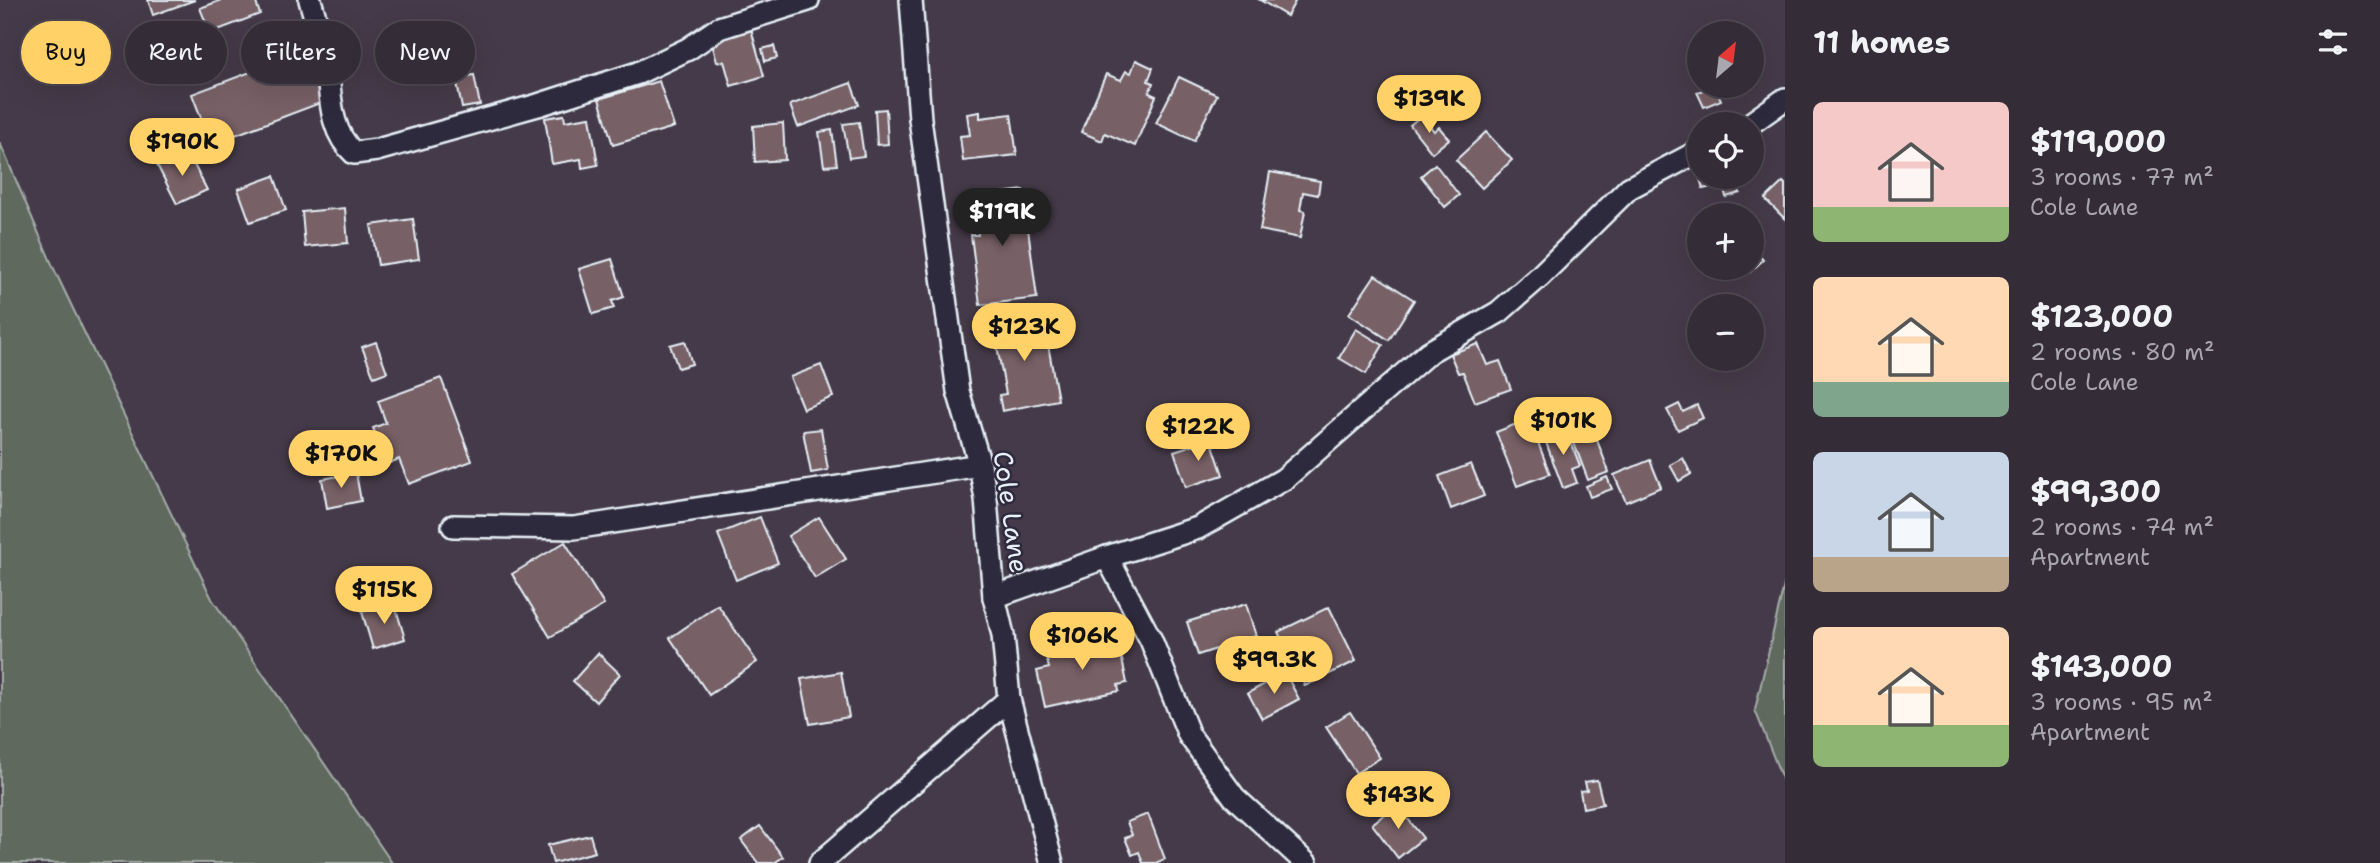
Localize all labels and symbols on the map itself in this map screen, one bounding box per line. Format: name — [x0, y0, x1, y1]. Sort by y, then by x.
north arrow — [1687, 21, 1764, 98]
pin: $139K — [1380, 76, 1478, 135]
pin: $190K — [133, 118, 231, 178]
pin: $119K — [953, 188, 1051, 248]
pin: $123K — [975, 304, 1073, 363]
pin: $101K — [1514, 398, 1612, 457]
pin: $122K — [1149, 404, 1247, 463]
pin: $170K — [292, 430, 390, 490]
street label: Cole Lane — [986, 449, 1037, 575]
pin: $115K — [335, 566, 433, 626]
pin: $106K — [1033, 612, 1131, 672]
pin: $99.3K — [1217, 636, 1331, 696]
pin: $143K — [1349, 772, 1447, 831]

